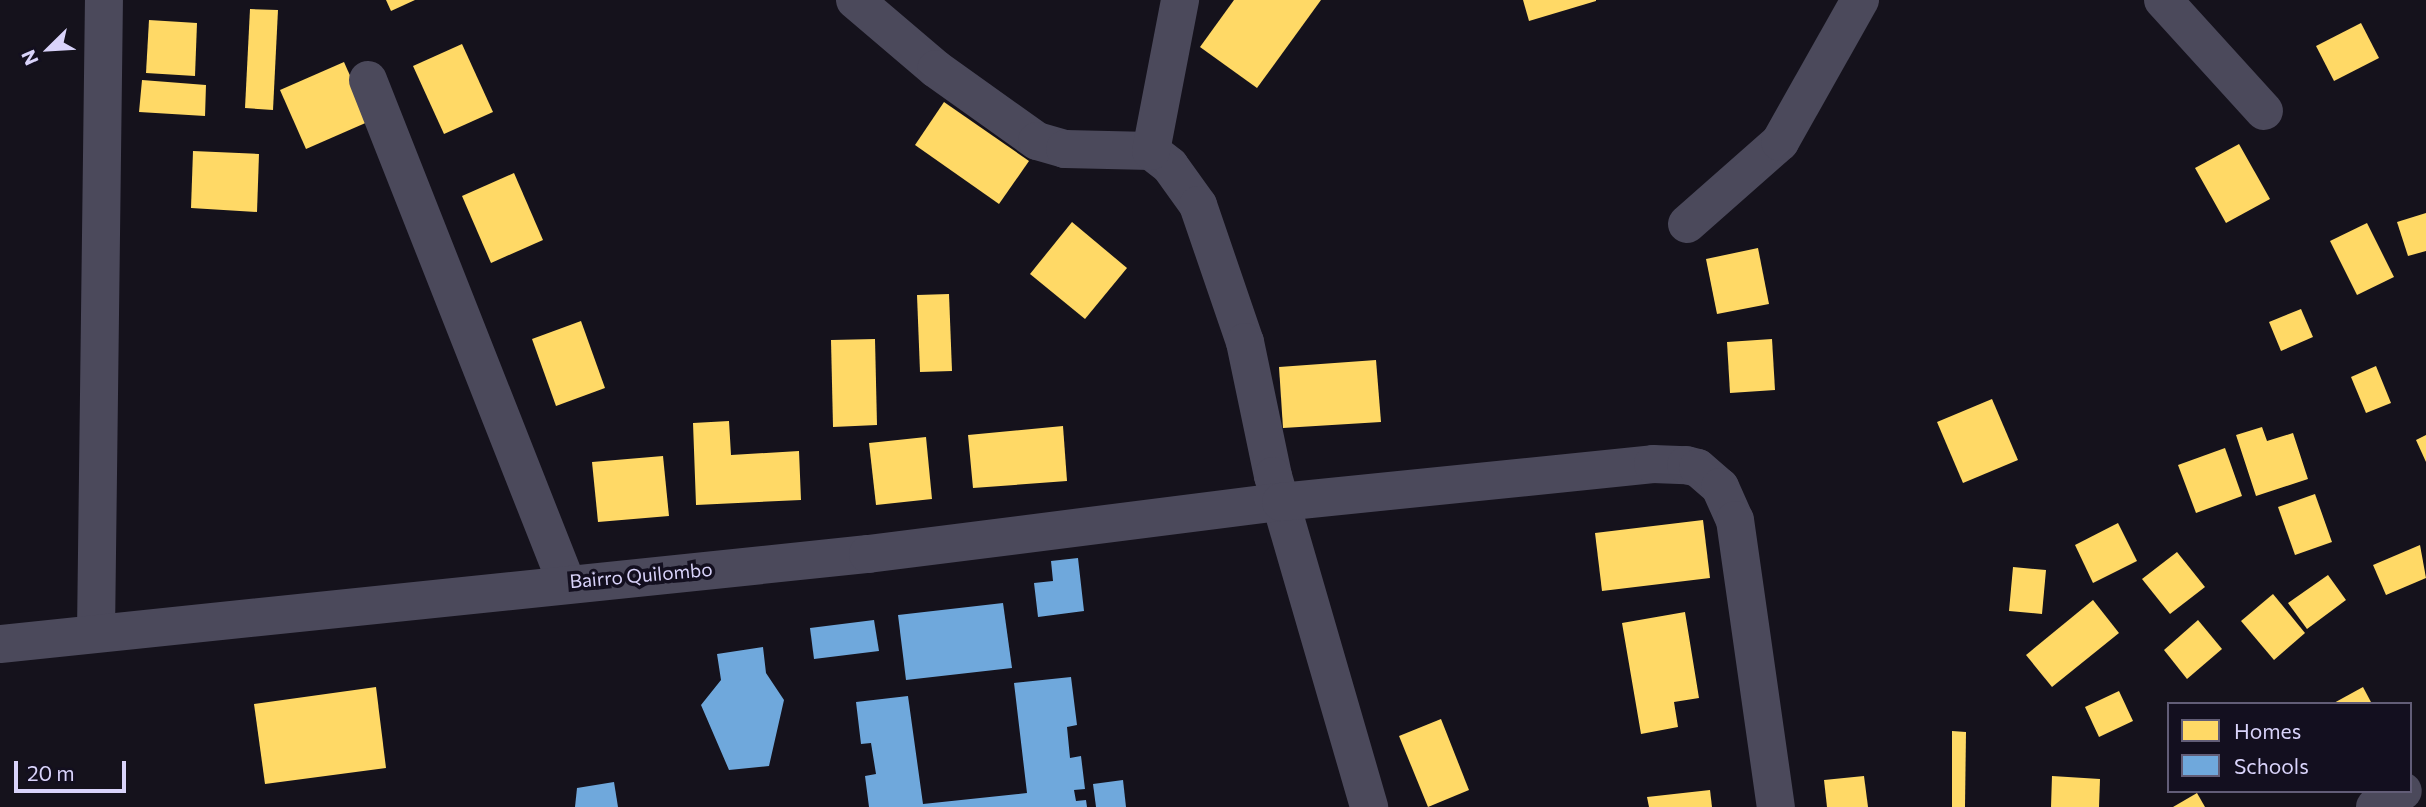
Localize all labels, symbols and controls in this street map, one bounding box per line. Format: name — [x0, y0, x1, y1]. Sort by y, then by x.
north arrow — [14, 14, 84, 84]
text: N — [16, 47, 43, 69]
street label: Bairro Quilombo — [569, 557, 713, 593]
legend — [2167, 702, 2412, 793]
text: Homes — [2234, 718, 2301, 743]
scale bar — [18, 748, 130, 792]
text: Schools — [2234, 753, 2309, 778]
text: 20 m — [27, 760, 75, 785]

